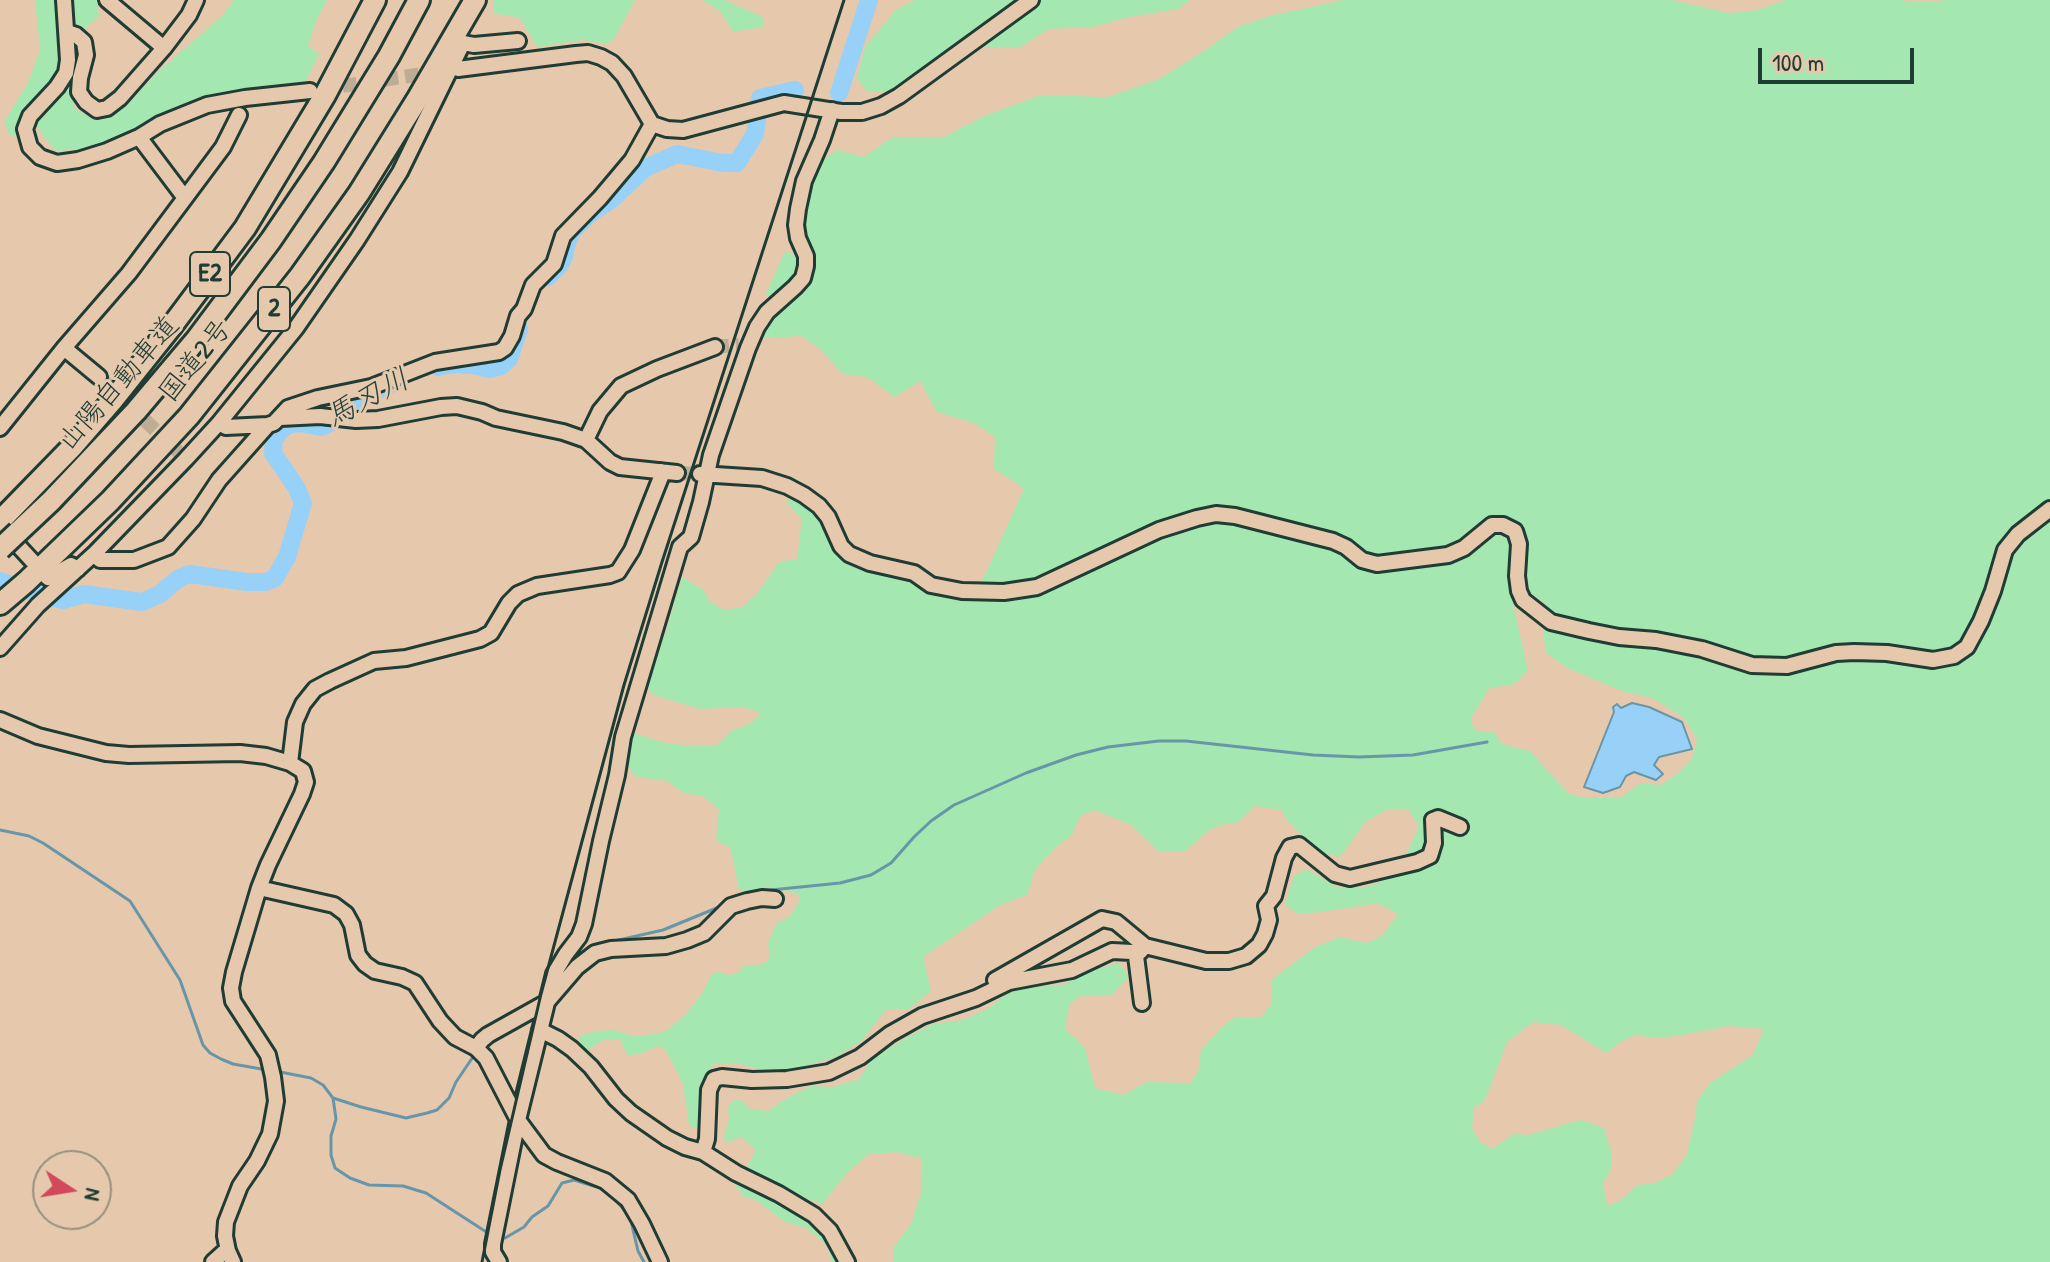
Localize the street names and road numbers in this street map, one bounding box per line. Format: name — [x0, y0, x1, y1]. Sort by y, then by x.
road number: E2 — [190, 252, 230, 296]
road number: 2 — [258, 287, 290, 331]
street label: 山陽自動車道 — [51, 310, 187, 458]
street label: 国道2号 — [152, 313, 240, 409]

